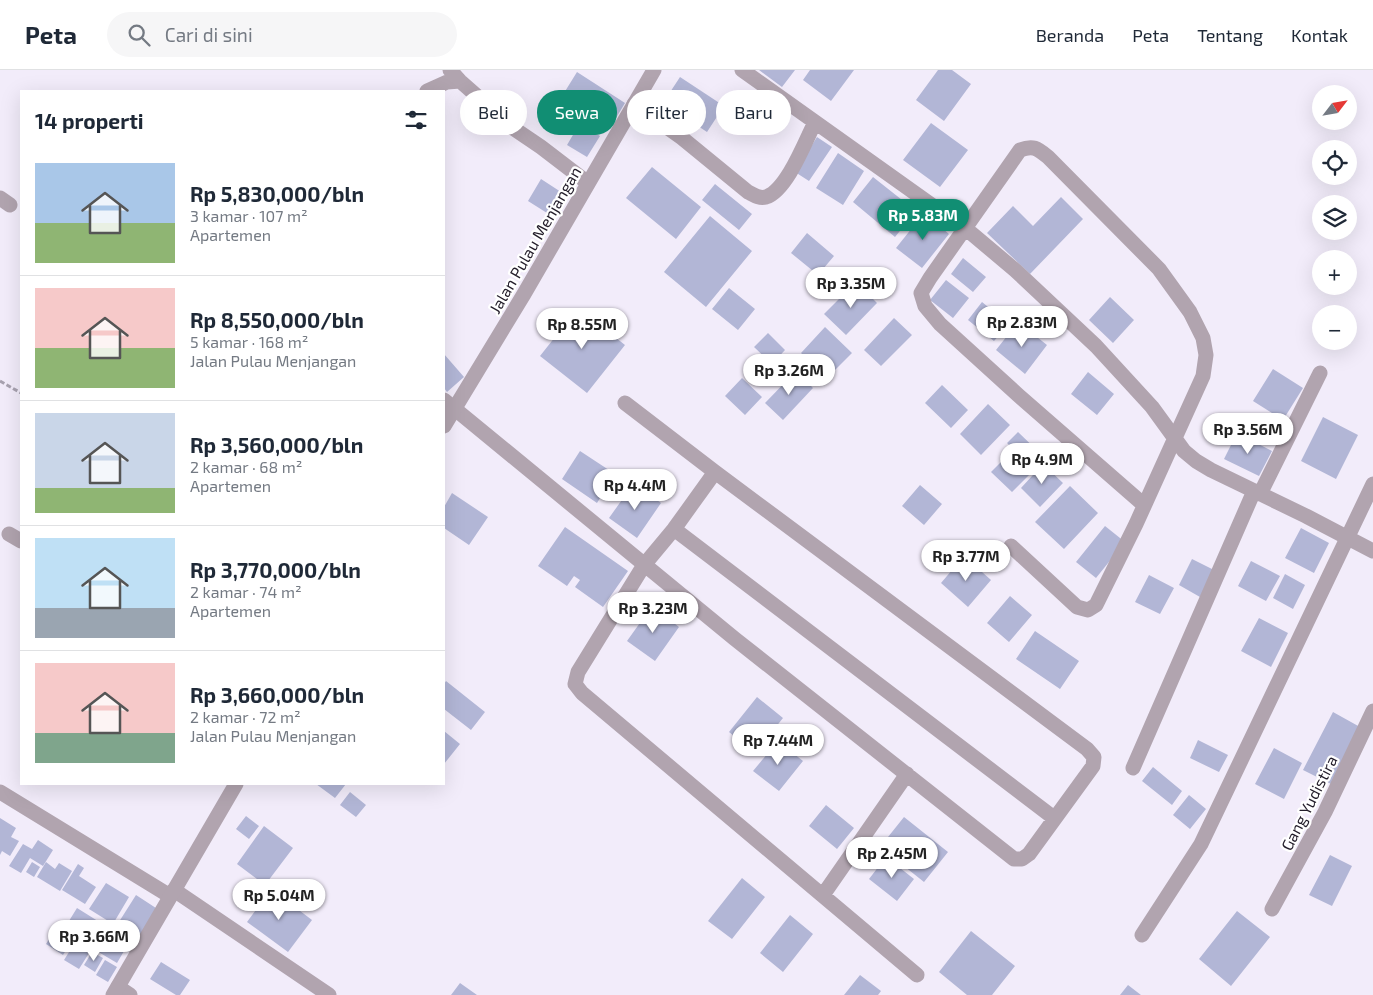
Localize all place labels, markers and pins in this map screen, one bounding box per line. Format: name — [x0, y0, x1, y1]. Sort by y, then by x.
pin: Rp 5.83M — [871, 198, 975, 241]
pin: Rp 3.35M — [799, 266, 903, 309]
pin: Rp 2.83M — [970, 306, 1074, 348]
pin: Rp 8.55M — [530, 308, 634, 350]
pin: Rp 3.26M — [737, 354, 841, 396]
pin: Rp 3.56M — [1196, 412, 1300, 455]
pin: Rp 4.9M — [996, 442, 1088, 485]
pin: Rp 4.4M — [589, 468, 681, 511]
pin: Rp 3.77M — [914, 540, 1018, 582]
pin: Rp 3.23M — [601, 592, 705, 634]
pin: Rp 7.44M — [726, 724, 830, 766]
pin: Rp 2.45M — [840, 836, 944, 879]
pin: Rp 5.04M — [227, 878, 331, 921]
pin: Rp 3.66M — [42, 920, 146, 962]

